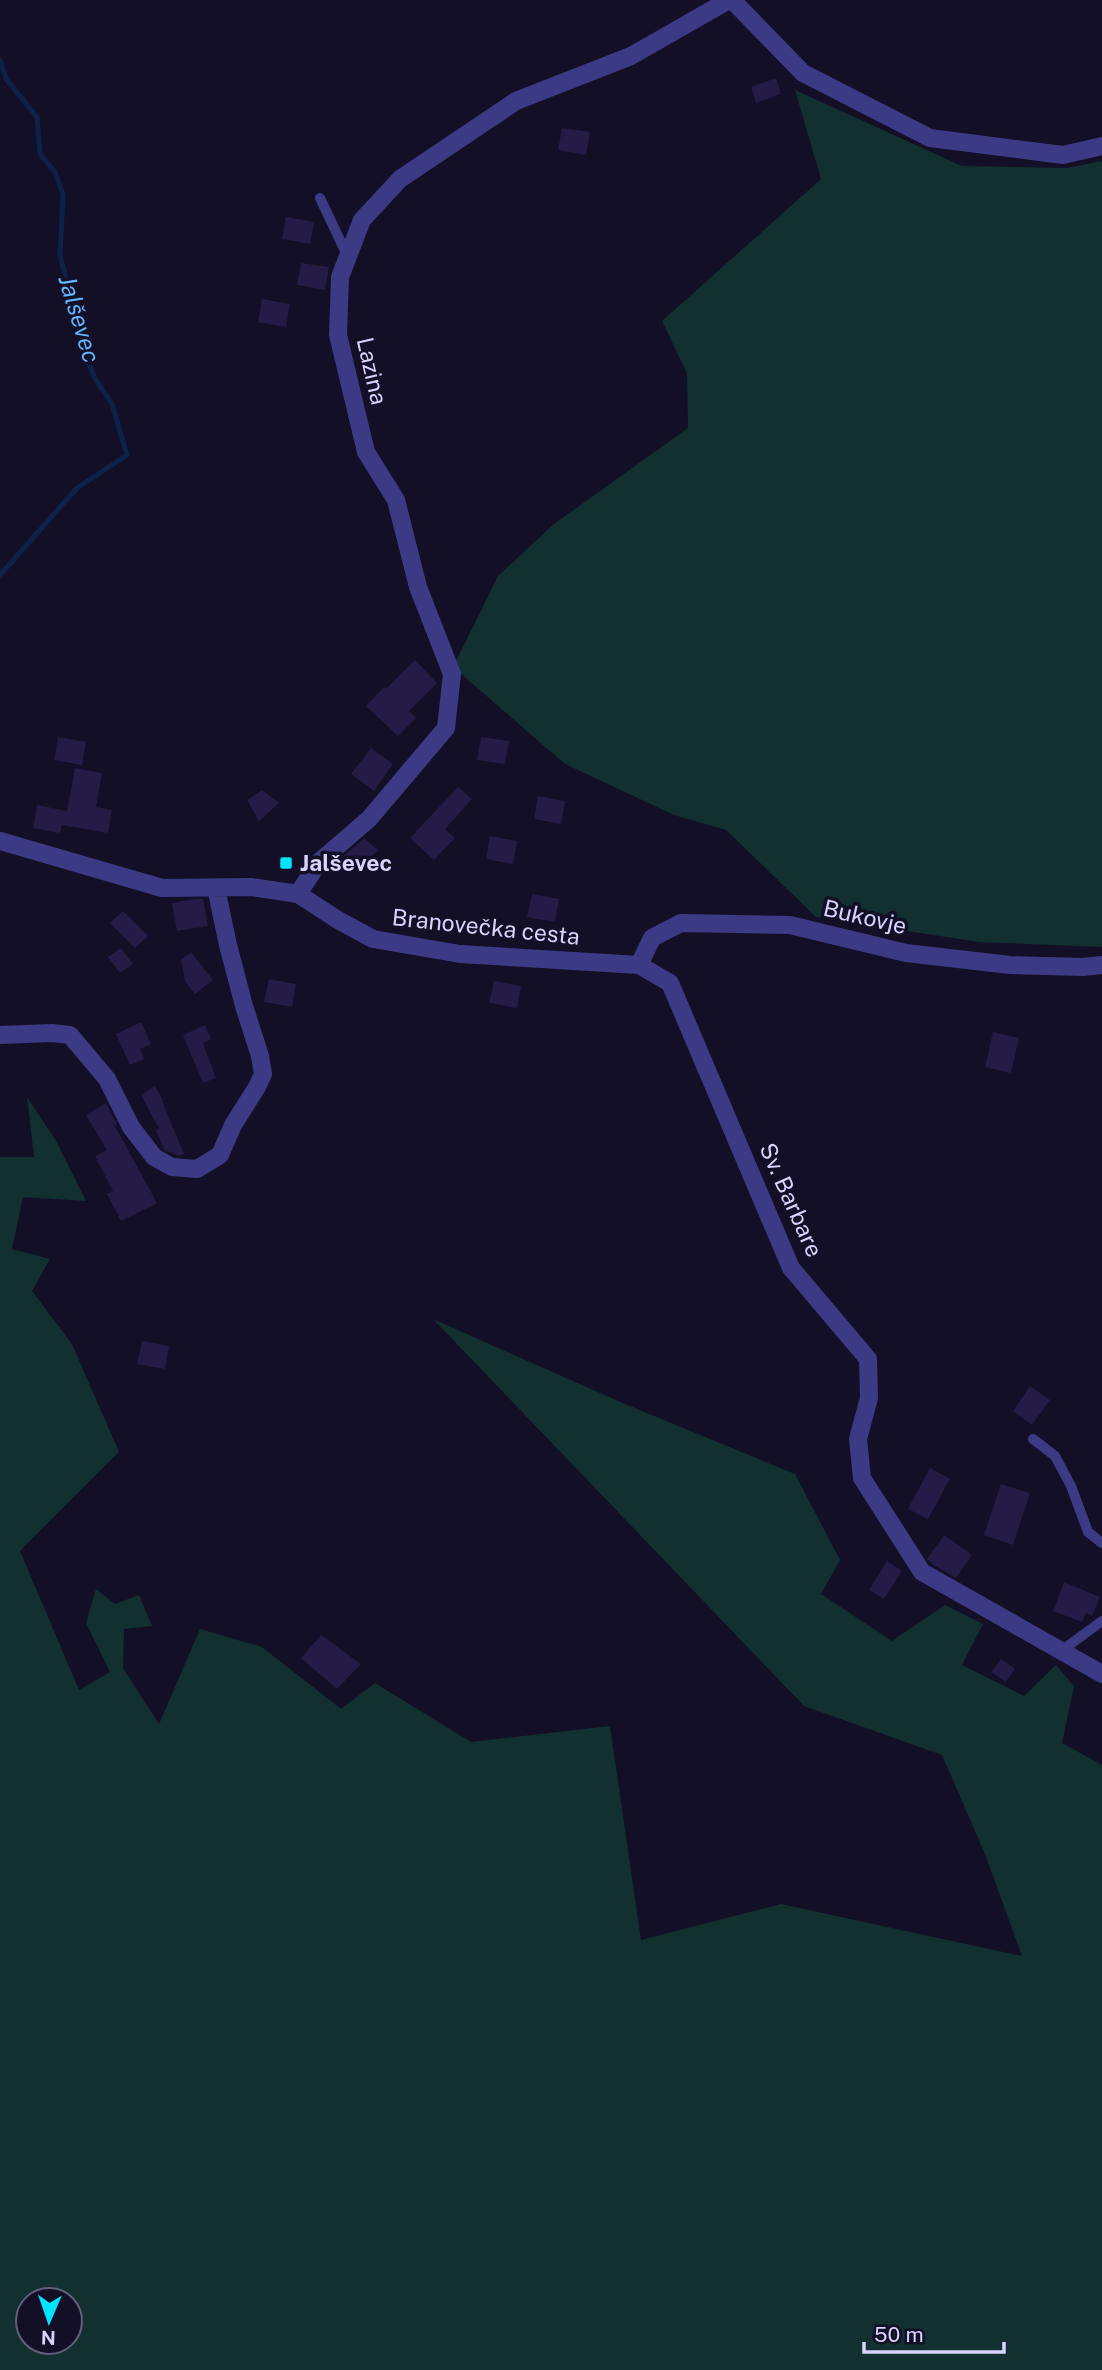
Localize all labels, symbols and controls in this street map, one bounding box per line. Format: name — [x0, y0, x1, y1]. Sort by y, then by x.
water label: Jalševec — [53, 272, 107, 366]
street label: Lazina — [352, 335, 393, 407]
place label: Jalševec — [300, 849, 392, 876]
marker: Jalševec — [278, 855, 294, 871]
street label: Bukovje — [821, 894, 909, 939]
street label: Branovečka cesta — [391, 903, 581, 950]
street label: Sv. Barbare — [754, 1139, 829, 1261]
north arrow — [14, 2286, 84, 2356]
scale bar — [864, 2310, 1004, 2354]
text: 50 m — [874, 2322, 924, 2347]
text: N — [41, 2327, 56, 2349]

